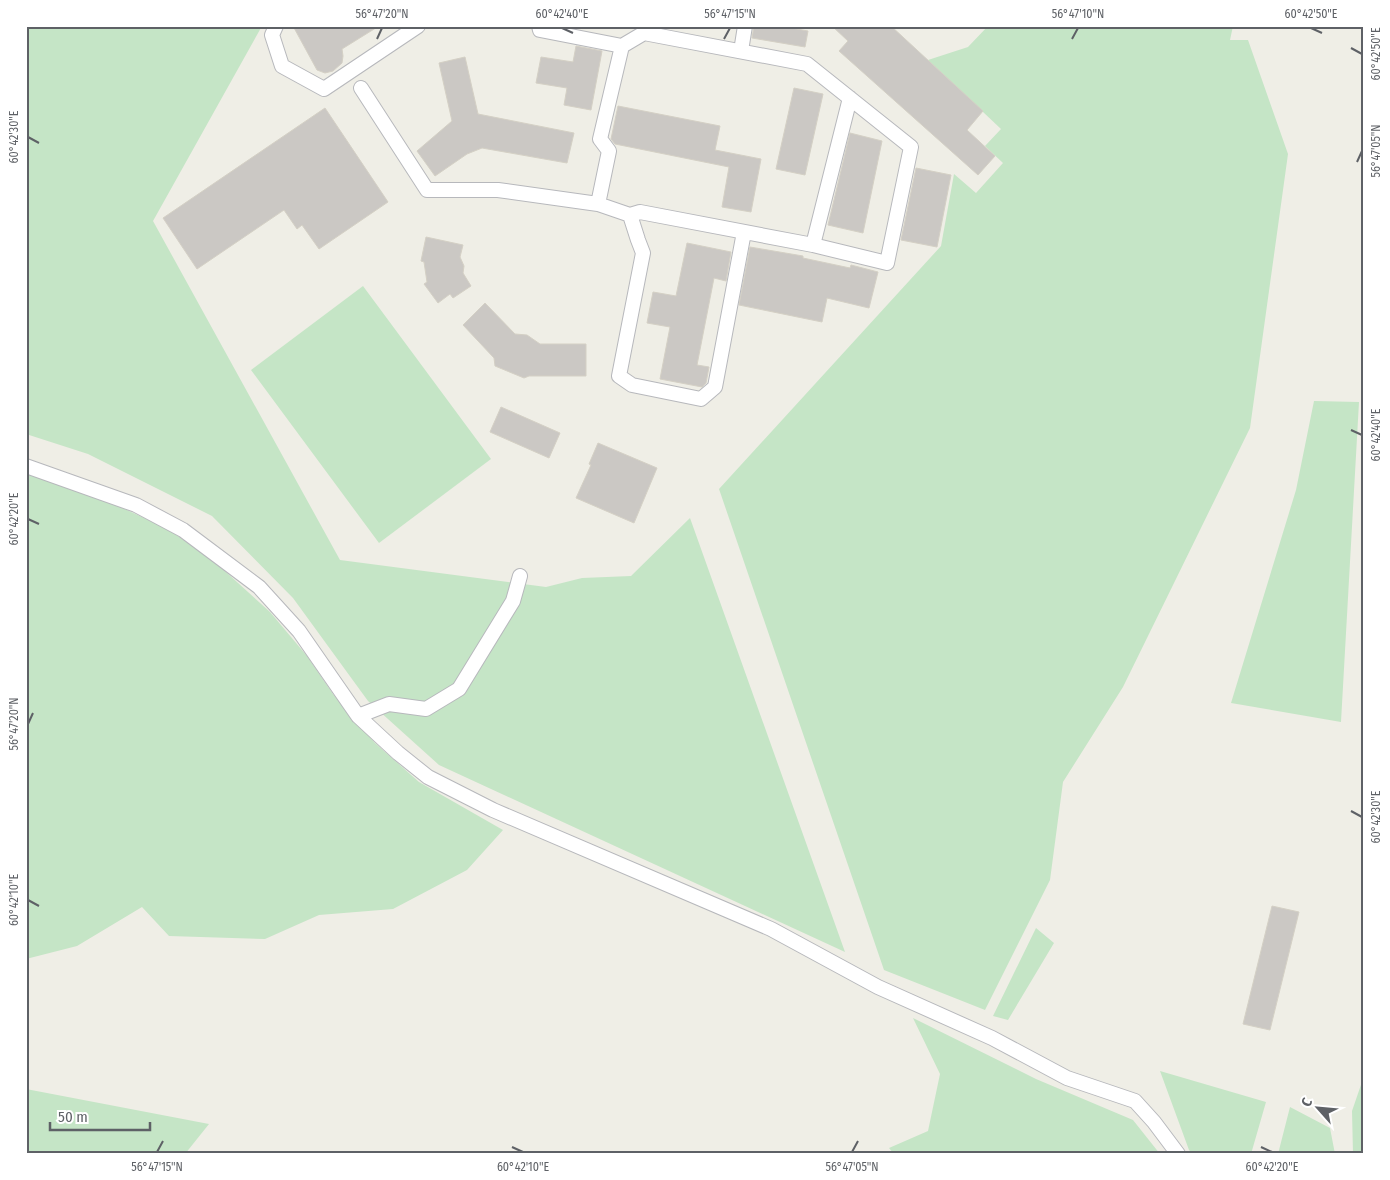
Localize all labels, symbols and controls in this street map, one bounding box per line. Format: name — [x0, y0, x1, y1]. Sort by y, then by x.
text: 56°47'20"N — [355, 7, 409, 21]
text: 60°42'40"E — [536, 7, 589, 21]
text: 56°47'15"N — [704, 7, 756, 21]
text: 56°47'10"N — [1052, 7, 1104, 21]
text: 60°42'50"E — [1284, 7, 1338, 21]
text: 60°42'50"E — [1369, 27, 1383, 81]
text: 60°42'30"E — [7, 110, 21, 163]
text: 56°47'05"N — [1369, 124, 1383, 178]
text: 60°42'40"E — [1369, 408, 1383, 461]
text: 60°42'20"E — [7, 492, 21, 545]
text: 56°47'20"N — [7, 697, 21, 751]
text: 60°42'30"E — [1369, 790, 1383, 843]
text: 60°42'10"E — [7, 874, 21, 926]
north arrow — [1292, 1082, 1342, 1132]
text: С — [1298, 1095, 1316, 1109]
scale bar — [50, 1100, 150, 1132]
text: 50 m — [58, 1108, 88, 1126]
text: 56°47'15"N — [131, 1160, 183, 1174]
text: 60°42'10"E — [497, 1160, 549, 1174]
text: 56°47'05"N — [825, 1160, 879, 1174]
text: 60°42'20"E — [1246, 1160, 1299, 1174]

